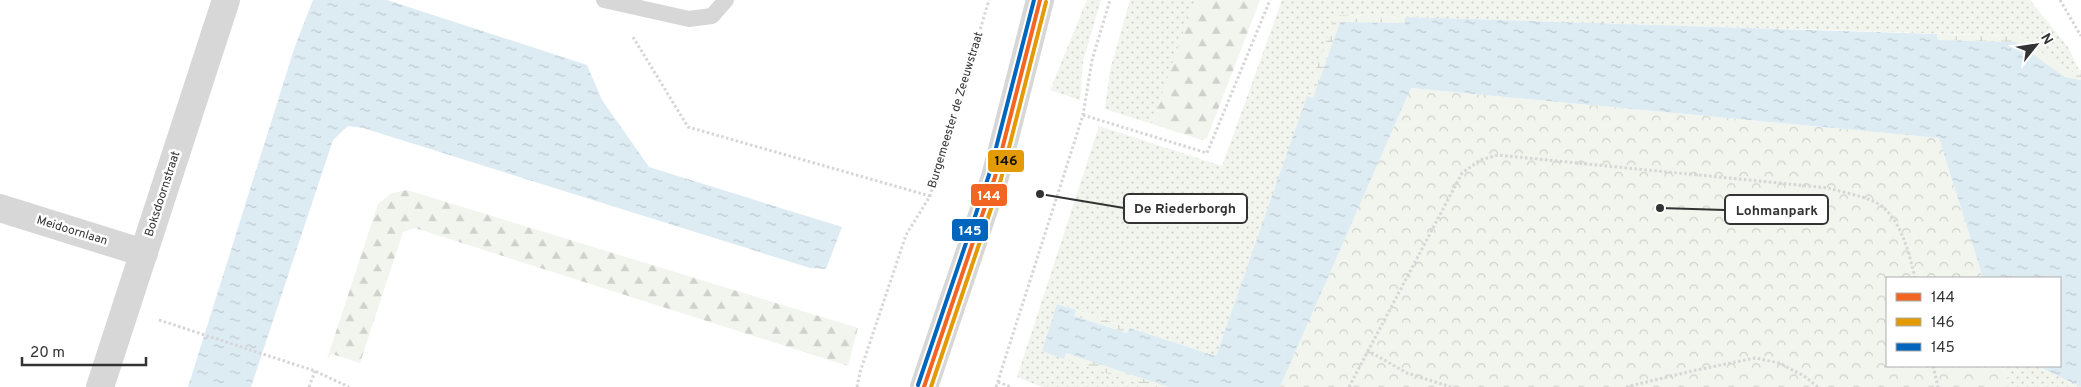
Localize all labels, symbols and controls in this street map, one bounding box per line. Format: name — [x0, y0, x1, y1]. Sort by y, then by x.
north arrow — [2011, 20, 2061, 70]
street label: Burgemeester de Zeeuwstraat — [925, 30, 987, 190]
text: N — [2036, 31, 2056, 48]
street label: Boksdoornstraat — [142, 149, 184, 239]
line badge: 146 — [987, 149, 1025, 173]
text: 146 — [994, 153, 1018, 170]
line badge: 144 — [970, 183, 1008, 207]
text: 144 — [977, 188, 1001, 205]
callout: De Riederborgh — [1124, 194, 1247, 223]
callout: Lohmanpark — [1725, 195, 1828, 224]
text: De Riederborgh — [1134, 201, 1236, 218]
text: Lohmanpark — [1736, 203, 1818, 220]
street label: Meidoornlaan — [34, 213, 110, 249]
line badge: 145 — [951, 218, 989, 242]
text: 145 — [958, 223, 982, 240]
legend — [1886, 277, 2061, 367]
text: 144 — [1931, 289, 1955, 308]
text: 146 — [1931, 314, 1955, 333]
scale bar — [22, 334, 146, 366]
text: 145 — [1931, 339, 1955, 358]
text: 20 m — [30, 344, 65, 363]

